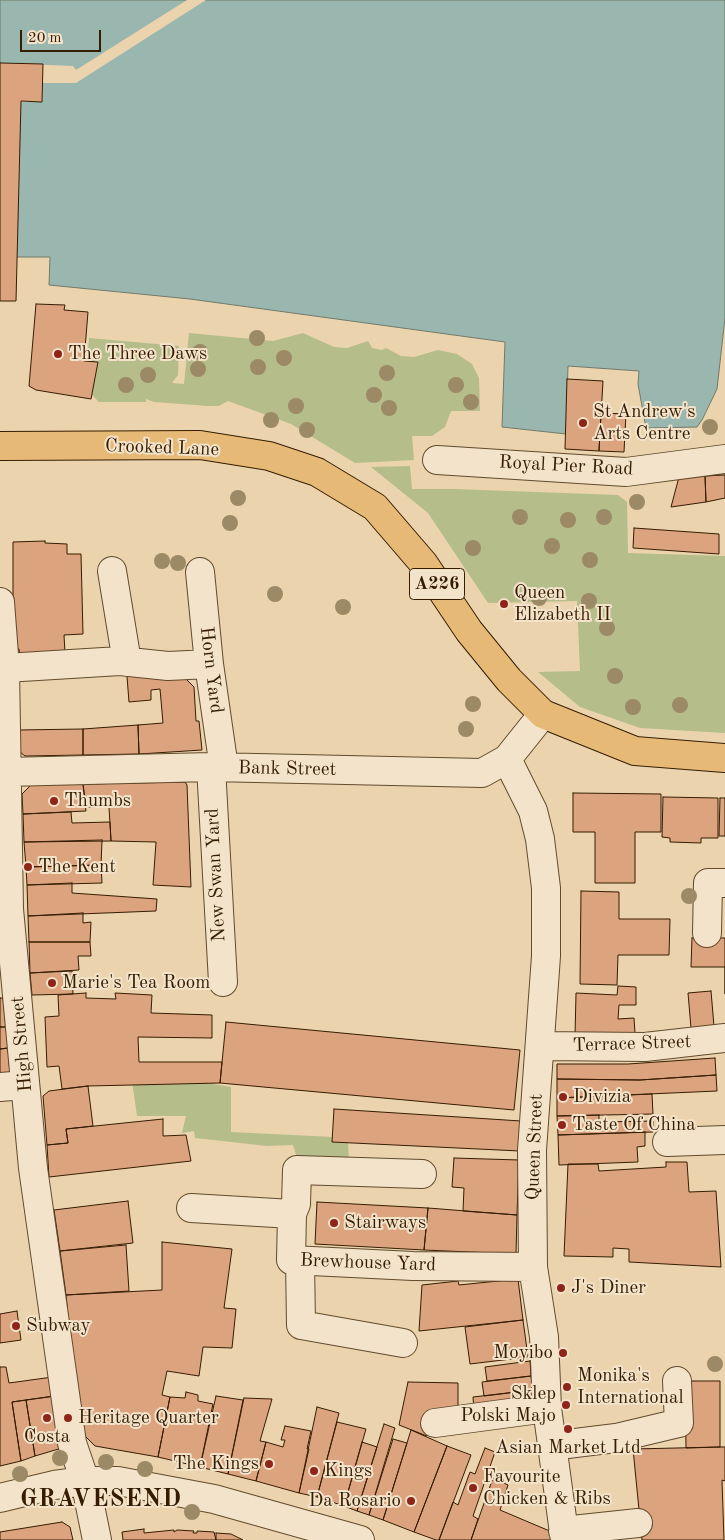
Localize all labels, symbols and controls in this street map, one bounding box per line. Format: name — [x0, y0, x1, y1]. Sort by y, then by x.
scale bar — [22, 20, 104, 52]
text: 20 m — [28, 31, 62, 46]
place label: The Three Daws — [68, 343, 207, 365]
marker: The Three Daws — [52, 348, 64, 360]
place label: St Andrew's Arts Centre — [593, 401, 696, 445]
marker: St Andrew's Arts Centre — [577, 417, 589, 429]
street label: Crooked Lane — [104, 435, 220, 461]
street label: Royal Pier Road — [498, 451, 634, 481]
road number: A226 — [410, 568, 464, 600]
place label: Queen Elizabeth II — [514, 582, 611, 626]
marker: Queen Elizabeth II — [498, 598, 510, 610]
street label: Horn Yard — [194, 625, 228, 715]
street label: Bank Street — [238, 757, 336, 781]
place label: Thumbs — [64, 790, 131, 812]
marker: Thumbs — [48, 795, 60, 807]
street label: New Swan Yard — [201, 807, 231, 943]
place label: The Kent — [38, 856, 116, 878]
marker: The Kent — [22, 861, 34, 873]
place label: Marie's Tea Room — [62, 972, 210, 994]
marker: Marie's Tea Room — [46, 977, 58, 989]
street label: High Street — [6, 995, 38, 1093]
street label: Terrace Street — [572, 1031, 692, 1057]
place label: Divizia — [573, 1086, 631, 1108]
marker: Divizia — [557, 1091, 569, 1103]
street label: Queen Street — [522, 1093, 548, 1201]
place label: Taste Of China — [572, 1114, 696, 1136]
marker: Taste Of China — [556, 1119, 568, 1131]
place label: Stairways — [344, 1212, 426, 1234]
marker: Stairways — [328, 1217, 340, 1229]
street label: Brewhouse Yard — [299, 1249, 437, 1277]
place label: J's Diner — [571, 1277, 646, 1299]
marker: J's Diner — [555, 1282, 567, 1294]
place label: Subway — [26, 1315, 91, 1337]
marker: Subway — [10, 1320, 22, 1332]
place label: Moyibo — [493, 1342, 553, 1364]
marker: Moyibo — [557, 1347, 569, 1359]
place label: Monika's International — [577, 1365, 684, 1409]
marker: Monika's International — [561, 1381, 573, 1393]
place label: Sklep Polski Majo — [460, 1383, 556, 1427]
marker: Sklep Polski Majo — [560, 1399, 572, 1411]
place label: Heritage Quarter — [78, 1407, 219, 1429]
marker: Costa — [41, 1412, 53, 1424]
marker: Heritage Quarter — [62, 1412, 74, 1424]
marker: Asian Market Ltd — [562, 1423, 574, 1435]
place label: Costa — [24, 1426, 70, 1448]
place label: Asian Market Ltd — [495, 1437, 641, 1459]
place label: The Kings — [173, 1453, 259, 1475]
marker: The Kings — [263, 1458, 275, 1470]
place label: Kings — [324, 1460, 372, 1482]
marker: Kings — [308, 1465, 320, 1477]
place label: Favourite Chicken & Ribs — [483, 1466, 611, 1510]
marker: Favourite Chicken & Ribs — [467, 1482, 479, 1494]
district label: GRAVESEND — [19, 1486, 183, 1514]
place label: Da Rosario — [308, 1490, 401, 1512]
marker: Da Rosario — [405, 1495, 417, 1507]

